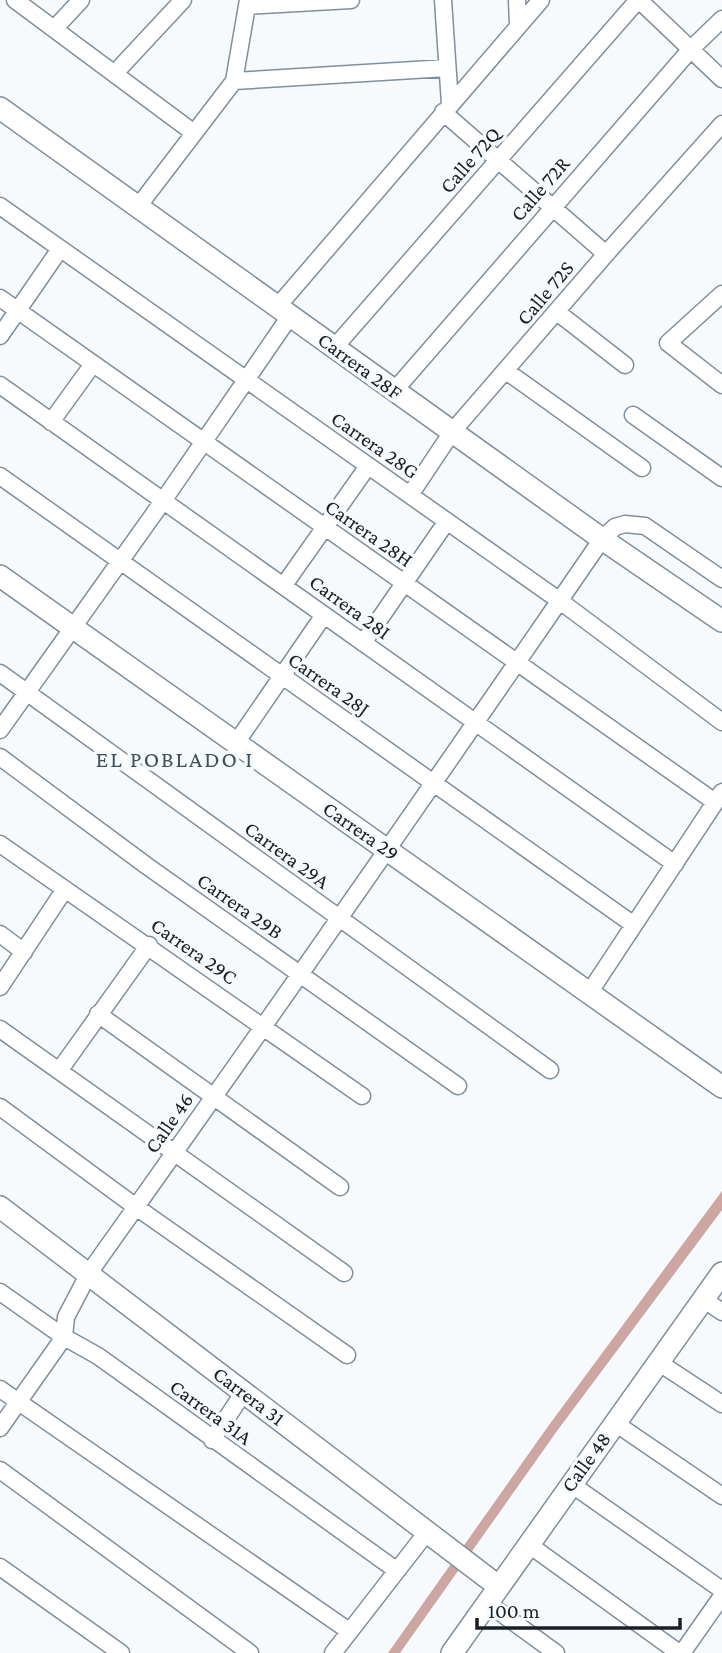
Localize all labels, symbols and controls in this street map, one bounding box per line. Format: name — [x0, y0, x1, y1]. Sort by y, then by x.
street label: Calle 72Q — [435, 121, 506, 198]
street label: Calle 72R — [506, 152, 575, 226]
street label: Calle 72S — [511, 256, 579, 330]
street label: Carrera 28F — [313, 327, 407, 405]
street label: Carrera 28G — [327, 406, 423, 484]
street label: Carrera 28H — [321, 494, 417, 572]
street label: Carrera 28I — [305, 570, 395, 644]
street label: Carrera 28J — [284, 647, 374, 721]
district label: EL POBLADO I — [96, 746, 254, 772]
street label: Carrera 29 — [318, 796, 404, 866]
street label: Carrera 29A — [240, 816, 334, 894]
street label: Carrera 29B — [193, 868, 287, 944]
street label: Carrera 29C — [146, 913, 242, 989]
street label: Calle 46 — [140, 1088, 198, 1158]
street label: Carrera 31 — [208, 1361, 290, 1431]
street label: Carrera 31A — [165, 1374, 257, 1450]
street label: Calle 48 — [556, 1427, 616, 1497]
scale bar — [477, 1586, 680, 1630]
text: 100 m — [488, 1599, 540, 1623]

